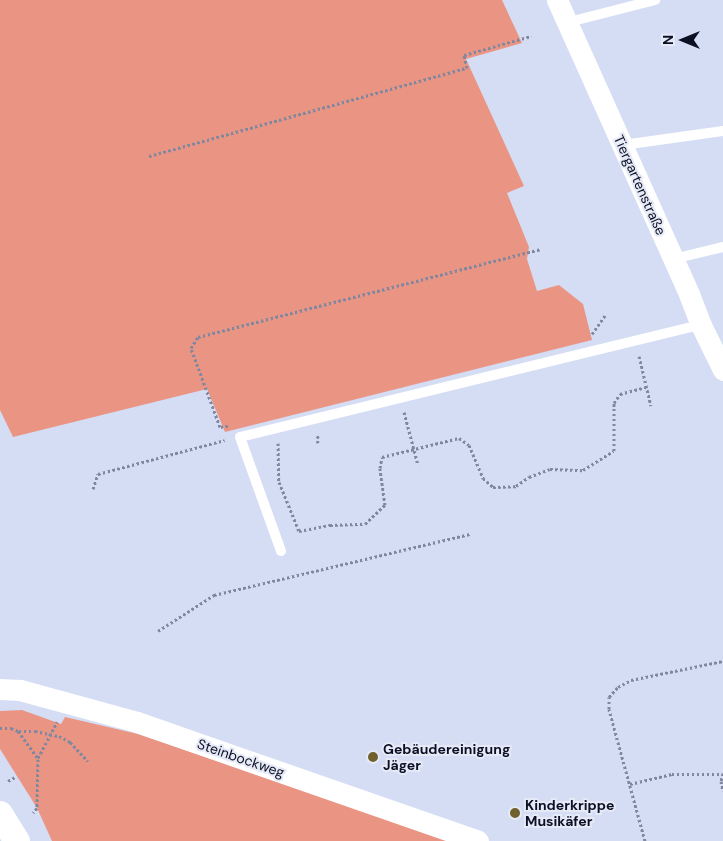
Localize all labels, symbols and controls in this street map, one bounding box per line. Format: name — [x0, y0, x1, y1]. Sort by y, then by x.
north arrow — [658, 15, 708, 65]
text: N — [659, 35, 677, 45]
street label: Tiergartenstraße — [610, 132, 670, 238]
street label: Steinbockweg — [195, 735, 287, 781]
place label: Gebäudereinigung Jäger — [383, 741, 510, 774]
marker: Gebäudereinigung Jäger — [367, 751, 379, 763]
place label: Kinderkrippe Musikäfer — [525, 797, 614, 830]
marker: Kinderkrippe Musikäfer — [509, 807, 521, 819]

